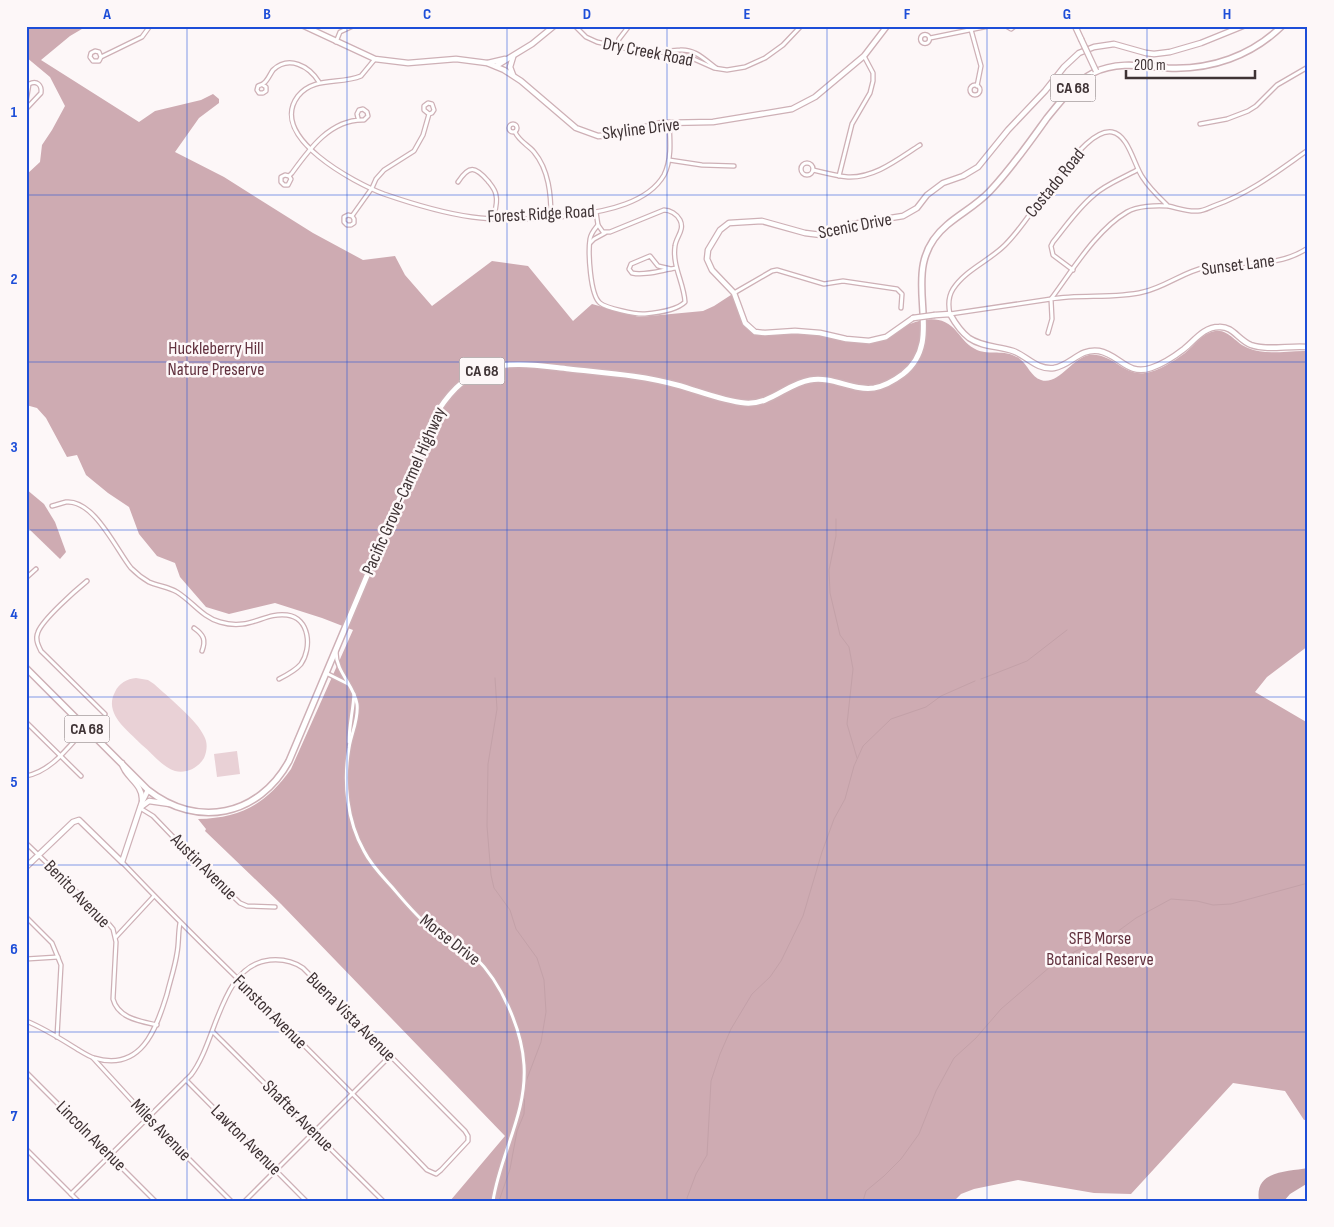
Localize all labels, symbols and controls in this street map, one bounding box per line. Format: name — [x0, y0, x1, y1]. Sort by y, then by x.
text: A — [102, 5, 111, 24]
text: B — [263, 5, 271, 24]
text: C — [423, 5, 431, 24]
text: D — [583, 5, 591, 24]
text: E — [744, 5, 751, 24]
text: F — [904, 5, 911, 24]
text: G — [1063, 5, 1071, 24]
text: H — [1223, 5, 1231, 24]
street label: Dry Creek Road — [601, 33, 695, 71]
scale bar — [1126, 48, 1255, 80]
text: 200 m — [1134, 56, 1166, 75]
road number: CA 68 — [1050, 75, 1096, 102]
text: 1 — [11, 103, 18, 122]
street label: Skyline Drive — [601, 114, 681, 144]
street label: Costado Road — [1021, 144, 1089, 222]
street label: Forest Ridge Road — [487, 201, 595, 227]
street label: Scenic Drive — [816, 209, 894, 243]
street label: Sunset Lane — [1200, 250, 1276, 280]
text: 2 — [10, 270, 18, 289]
park label: Huckleberry Hill Nature Preserve — [168, 338, 264, 380]
road number: CA 68 — [460, 358, 504, 384]
street label: Pacific Grove-Carmel Highway — [358, 404, 450, 578]
text: 3 — [10, 438, 18, 457]
text: 4 — [10, 605, 18, 624]
road number: CA 68 — [64, 716, 110, 742]
text: 5 — [10, 773, 18, 792]
street label: Austin Avenue — [166, 829, 242, 905]
street label: Benito Avenue — [40, 856, 114, 932]
street label: Morse Drive — [416, 910, 484, 970]
park label: SFB Morse Botanical Reserve — [1046, 928, 1154, 970]
text: 6 — [10, 940, 18, 959]
street label: Buena Vista Avenue — [302, 968, 400, 1066]
street label: Funston Avenue — [229, 971, 311, 1053]
street label: Shafter Avenue — [258, 1076, 338, 1156]
street label: Miles Avenue — [126, 1095, 196, 1165]
street label: Lincoln Avenue — [52, 1097, 130, 1175]
street label: Lawton Avenue — [206, 1100, 286, 1180]
text: 7 — [11, 1107, 18, 1126]

